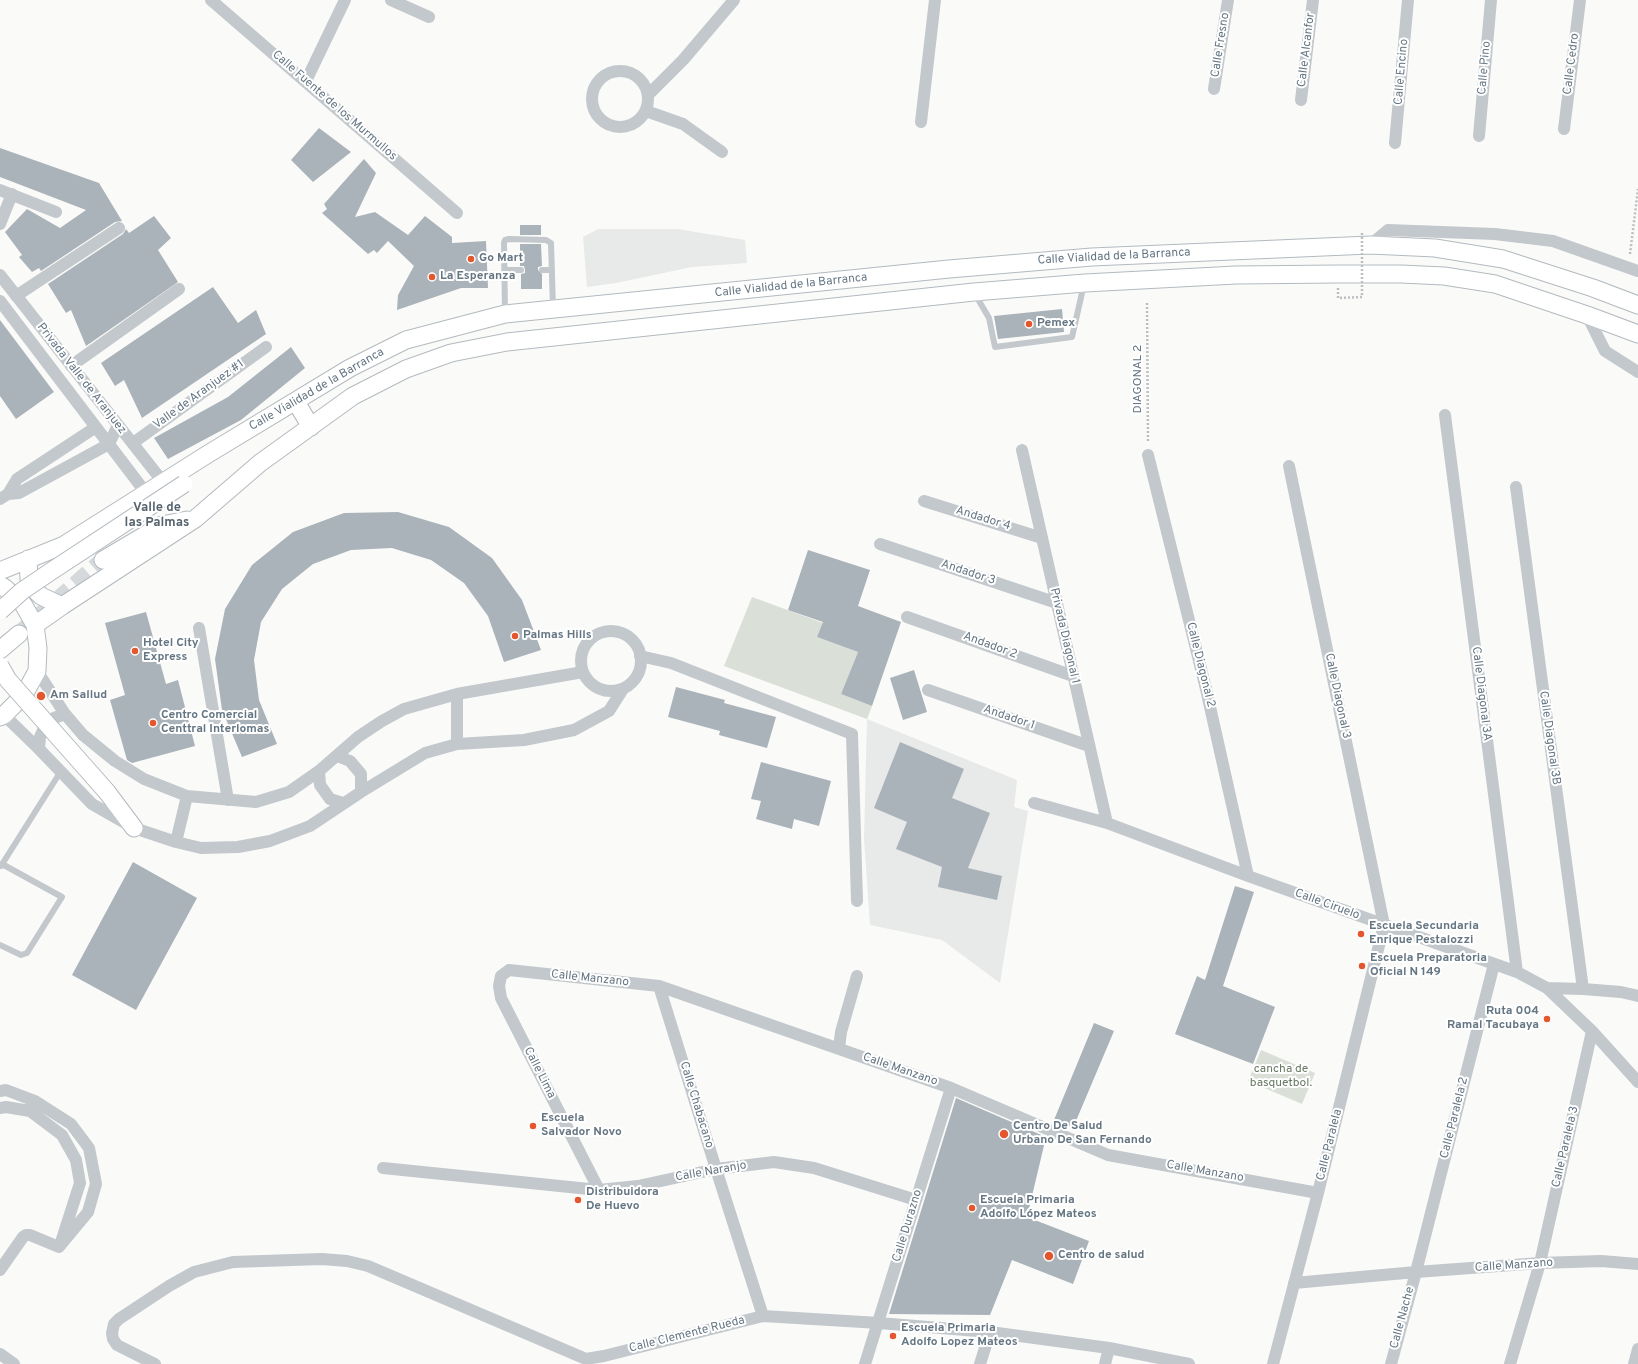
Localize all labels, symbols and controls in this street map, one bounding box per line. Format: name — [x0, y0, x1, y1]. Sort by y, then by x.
street label: Calle Fresno — [1209, 12, 1233, 78]
street label: Calle Alcanfor — [1295, 12, 1319, 88]
street label: Calle Cedro — [1561, 32, 1583, 96]
street label: Calle Encino — [1392, 38, 1412, 106]
street label: Calle Pino — [1475, 41, 1495, 95]
street label: Calle Fuente de los Murmullos — [269, 48, 399, 164]
street label: Calle Vialidad de la Barranca — [1037, 246, 1191, 268]
place label: Go Mart — [479, 252, 523, 266]
marker: Go Mart — [466, 254, 476, 264]
place label: La Esperanza — [440, 270, 515, 284]
street label: Calle Vialidad de la Barranca — [714, 271, 868, 301]
marker: La Esperanza — [427, 272, 437, 282]
place label: Pemex — [1037, 317, 1075, 331]
marker: Pemex — [1024, 319, 1034, 329]
street label: Privada Valle de Aranjuez — [33, 321, 129, 437]
street label: Calle Vialidad de la Barranca — [247, 345, 387, 435]
street label: DIAGONAL 2 — [1132, 345, 1146, 413]
street label: Valle de Aranjuez #1 — [151, 357, 247, 433]
district label: Valle de las Palmas — [125, 500, 189, 531]
street label: Andador 4 — [954, 504, 1012, 534]
street label: Andador 3 — [939, 557, 997, 589]
street label: Privada Diagonal 1 — [1046, 587, 1082, 685]
street label: Calle Diagonal 2 — [1182, 621, 1218, 709]
place label: Palmas Hills — [523, 629, 592, 643]
street label: Andador 2 — [961, 630, 1019, 662]
marker: Palmas Hills — [510, 631, 520, 641]
place label: Hotel City Express — [143, 637, 199, 665]
marker: Hotel City Express — [130, 646, 140, 656]
street label: Calle Diagonal 3A — [1468, 646, 1494, 742]
street label: Calle Diagonal 3 — [1321, 652, 1353, 740]
place label: Am Sallud — [50, 689, 107, 703]
marker: Am Sallud — [35, 690, 47, 702]
street label: Calle Diagonal 3B — [1535, 690, 1563, 786]
street label: Andador 1 — [981, 702, 1037, 734]
place label: Centro Comercial Centtral Interlomas — [161, 709, 269, 737]
marker: Centro Comercial Centtral Interlomas — [148, 718, 158, 728]
street label: Calle Ciruelo — [1293, 887, 1361, 923]
place label: Escuela Secundaria Enrique Pestalozzi — [1369, 920, 1479, 948]
marker: Escuela Secundaria Enrique Pestalozzi — [1356, 929, 1366, 939]
place label: Escuela Preparatoria Oficial N 149 — [1370, 952, 1487, 980]
marker: Escuela Preparatoria Oficial N 149 — [1357, 961, 1367, 971]
street label: Calle Manzano — [550, 968, 630, 990]
place label: Ruta 004 Ramal Tacubaya — [1447, 1005, 1539, 1033]
marker: Ruta 004 Ramal Tacubaya — [1542, 1014, 1552, 1024]
street label: Calle Lima — [520, 1045, 558, 1101]
street label: Calle Manzano — [861, 1050, 939, 1090]
street label: Calle Chabacano — [676, 1060, 716, 1150]
park label: cancha de basquetbol. — [1250, 1063, 1312, 1091]
street label: Calle Paralela 2 — [1438, 1076, 1472, 1160]
street label: Calle Paralela 3 — [1550, 1105, 1582, 1189]
street label: Calle Paralela — [1314, 1108, 1346, 1182]
place label: Escuela Salvador Novo — [541, 1112, 622, 1140]
place label: Centro De Salud Urbano De San Fernando — [1013, 1120, 1152, 1148]
marker: Escuela Salvador Novo — [528, 1121, 538, 1131]
marker: Centro De Salud Urbano De San Fernando — [998, 1128, 1010, 1140]
street label: Calle Manzano — [1165, 1158, 1245, 1186]
street label: Calle Naranjo — [674, 1159, 748, 1185]
place label: Distribuidora De Huevo — [586, 1186, 659, 1214]
street label: Calle Durazno — [890, 1188, 926, 1264]
place label: Escuela Primaria Adolfo López Mateos — [980, 1194, 1097, 1222]
marker: Distribuidora De Huevo — [573, 1195, 583, 1205]
marker: Escuela Primaria Adolfo López Mateos — [967, 1203, 977, 1213]
place label: Centro de salud — [1058, 1249, 1144, 1263]
marker: Centro de salud — [1043, 1250, 1055, 1262]
street label: Calle Manzano — [1474, 1256, 1554, 1276]
street label: Calle Nache — [1388, 1285, 1418, 1351]
street label: Calle Clemente Rueda — [628, 1314, 746, 1356]
place label: Escuela Primaria Adolfo Lopez Mateos — [901, 1322, 1018, 1350]
marker: Escuela Primaria Adolfo Lopez Mateos — [888, 1331, 898, 1341]

